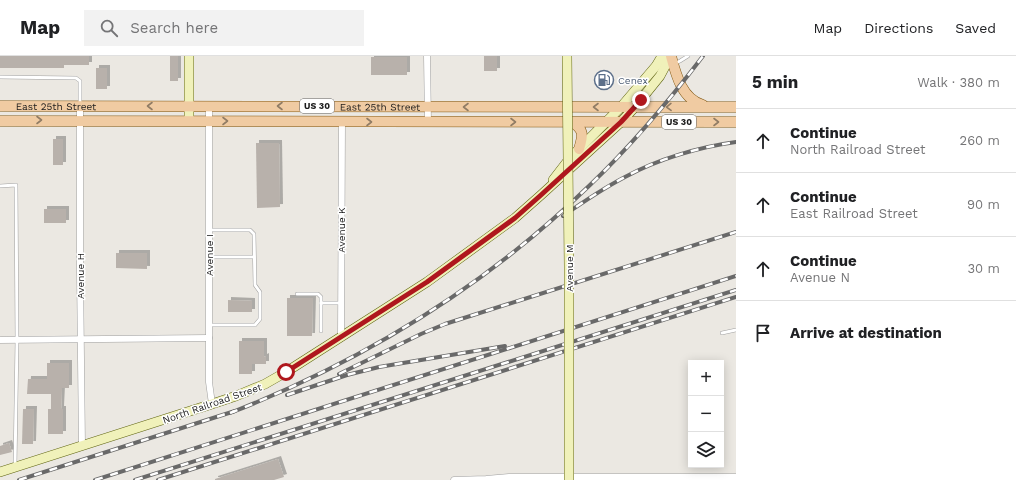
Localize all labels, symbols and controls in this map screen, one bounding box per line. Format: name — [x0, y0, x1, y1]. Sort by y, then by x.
search box — [84, 10, 364, 46]
text: Map — [20, 16, 60, 39]
icon: search — [98, 17, 120, 39]
text: Search here — [130, 19, 218, 37]
text: Map — [814, 20, 842, 36]
text: Directions — [864, 20, 933, 36]
text: Saved — [955, 20, 996, 36]
fuel station icon: Cenex — [593, 69, 615, 91]
text: 5 min — [752, 72, 798, 92]
place label: Cenex — [618, 75, 648, 86]
text: Walk · 380 m — [917, 75, 1000, 90]
route end — [632, 91, 650, 109]
road number: US 30 — [300, 99, 334, 113]
street label: East 25th Street — [16, 101, 97, 112]
one-way arrow — [147, 102, 153, 110]
one-way arrow — [277, 102, 283, 110]
street label: East 25th Street — [340, 102, 421, 113]
one-way arrow — [463, 103, 469, 111]
one-way arrow — [593, 103, 599, 111]
one-way arrow — [666, 103, 672, 111]
road number: US 30 — [662, 115, 696, 129]
one-way arrow — [36, 116, 42, 124]
one-way arrow — [222, 117, 228, 125]
one-way arrow — [366, 118, 372, 126]
one-way arrow — [510, 118, 516, 126]
one-way arrow — [713, 118, 719, 126]
text: Continue — [790, 124, 857, 142]
icon: ahead — [752, 130, 774, 152]
text: 260 m — [960, 133, 1000, 148]
text: North Railroad Street — [790, 142, 926, 157]
text: Continue — [790, 188, 857, 206]
icon: ahead — [752, 194, 774, 216]
text: 90 m — [967, 197, 1000, 212]
text: East Railroad Street — [790, 206, 918, 221]
street label: Avenue K — [336, 207, 347, 253]
street label: Avenue I — [204, 234, 215, 276]
street label: Avenue M — [564, 244, 575, 292]
text: Continue — [790, 252, 857, 270]
street label: Avenue H — [75, 253, 86, 299]
icon: ahead — [752, 258, 774, 280]
text: 30 m — [968, 261, 1000, 276]
text: Avenue N — [790, 270, 850, 285]
icon: arrive — [752, 322, 774, 344]
text: Arrive at destination — [790, 324, 942, 342]
map controls — [688, 360, 724, 468]
button: + — [688, 360, 724, 396]
route start — [277, 363, 295, 381]
street label: North Railroad Street — [161, 381, 264, 426]
button: − — [688, 396, 724, 432]
button: layers — [688, 432, 724, 468]

